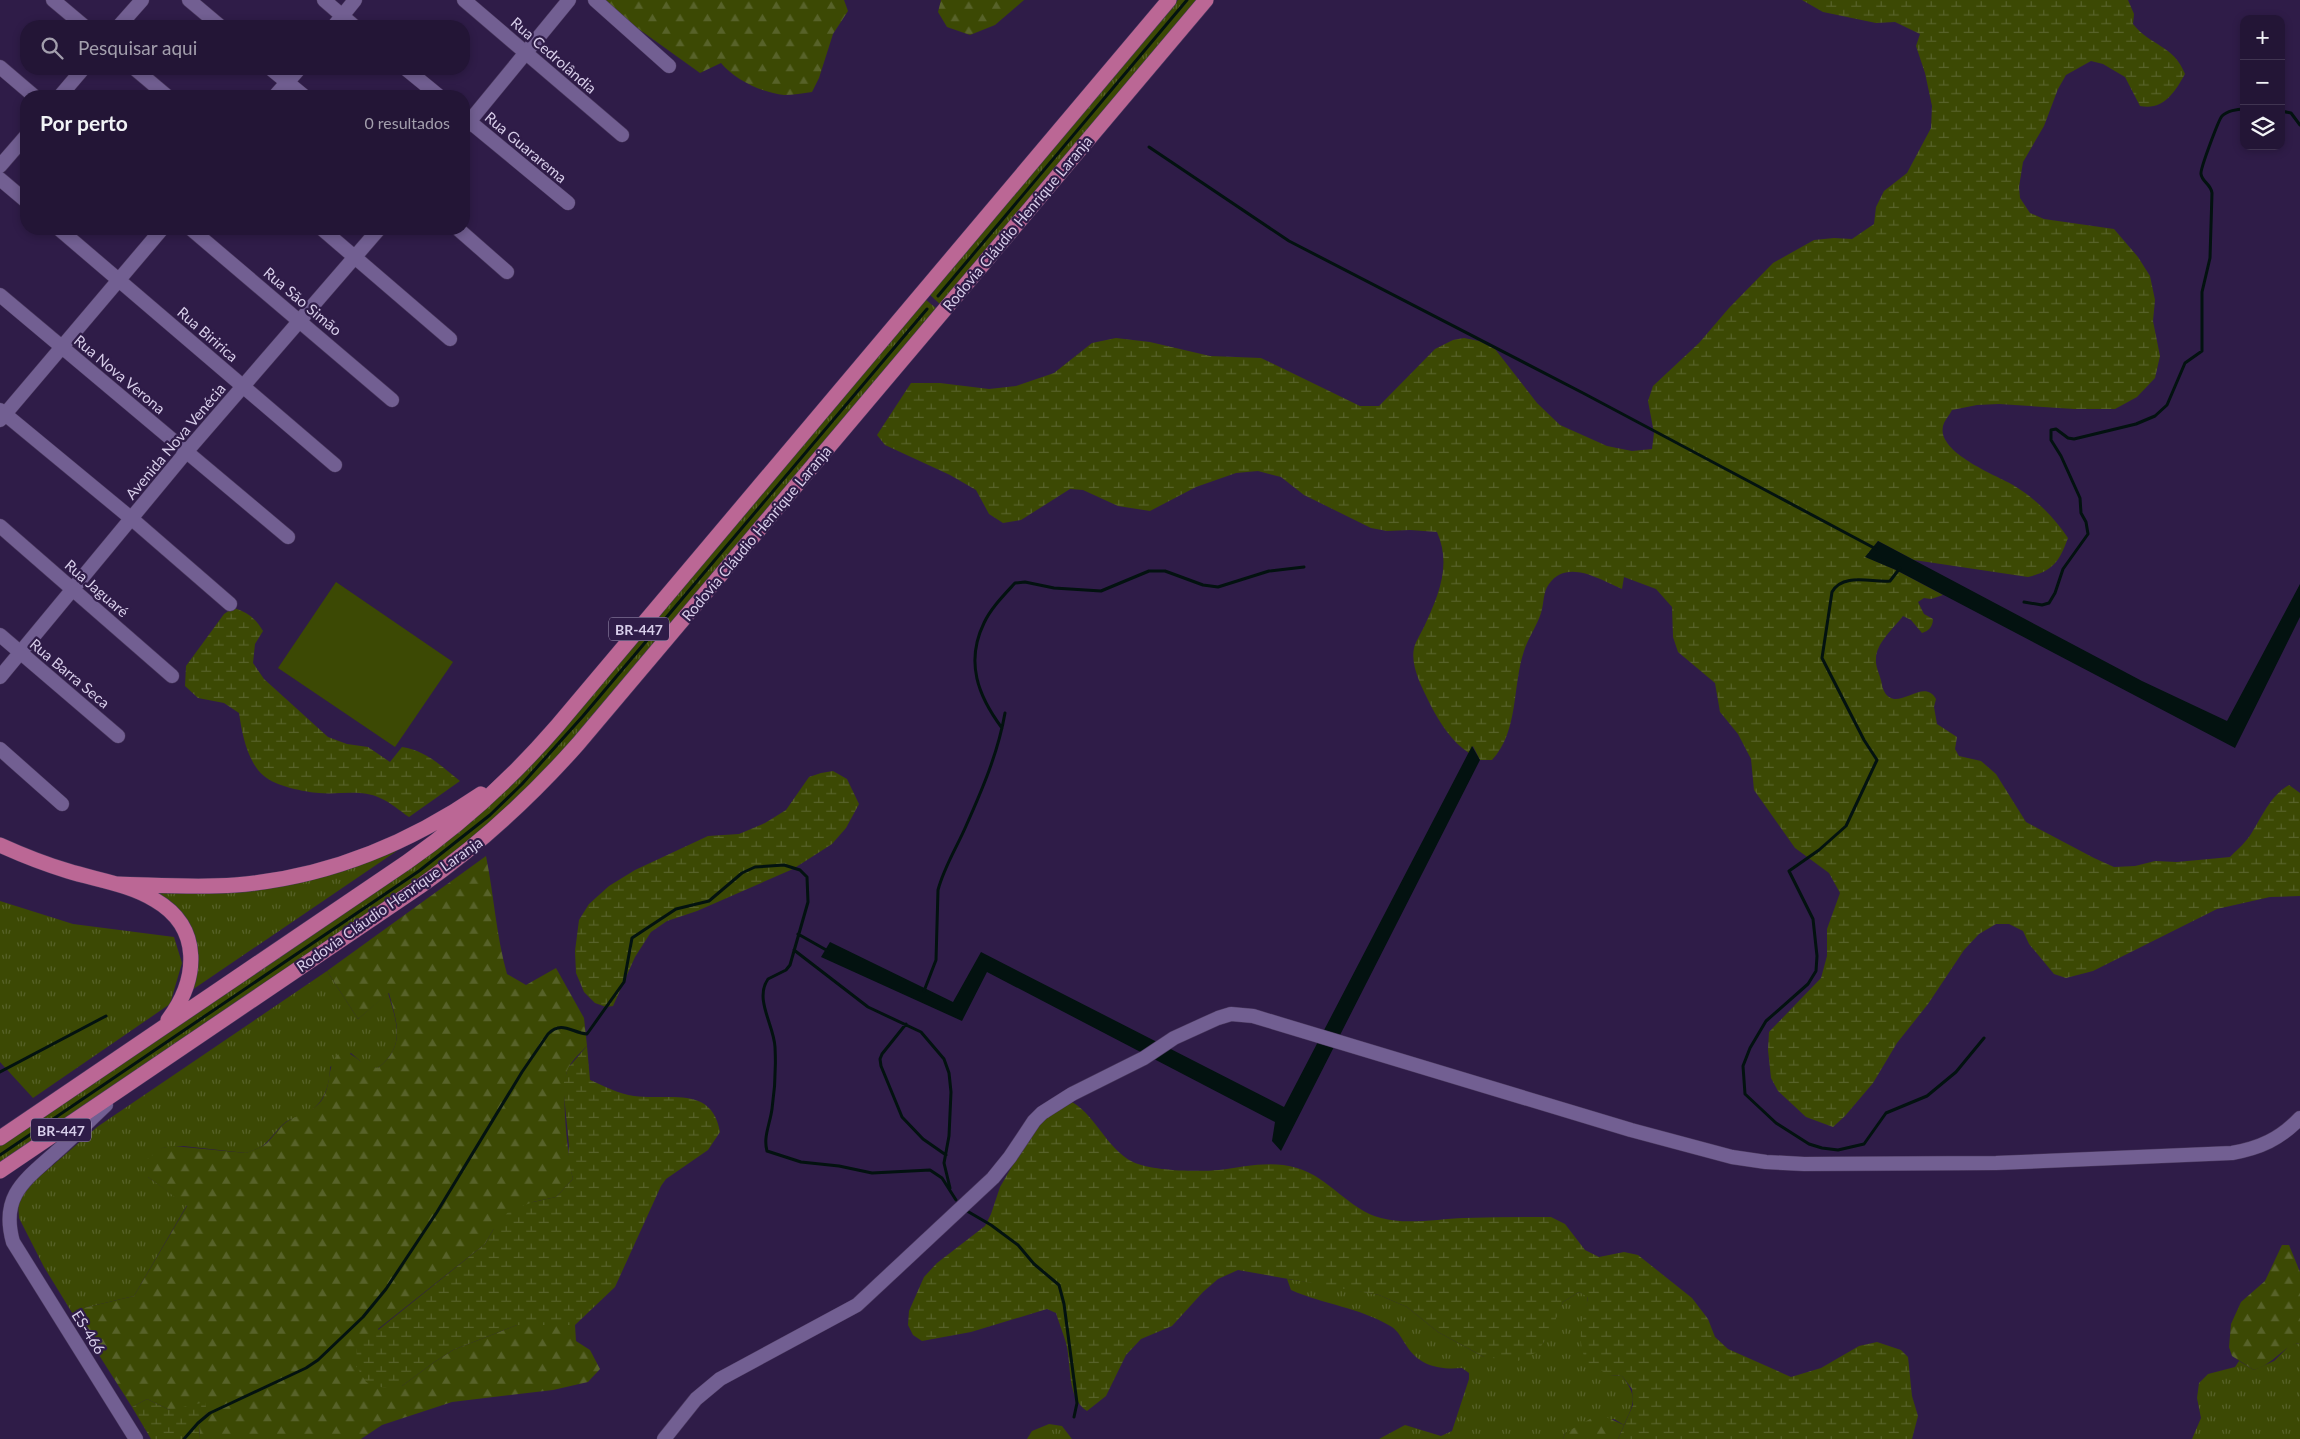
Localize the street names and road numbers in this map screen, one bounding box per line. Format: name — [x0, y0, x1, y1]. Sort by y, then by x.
street label: Rua Cedrolândia — [508, 13, 600, 97]
street label: Rua Guararema — [482, 108, 570, 186]
street label: Rodovia Cláudio Henrique Laranja — [938, 132, 1096, 314]
street label: Rua São Simão — [260, 263, 346, 339]
street label: Rua Biririca — [174, 303, 242, 365]
street label: Rua Nova Verona — [71, 331, 169, 417]
street label: Avenida Nova Venécia — [121, 379, 229, 503]
street label: Rodovia Cláudio Henrique Laranja — [677, 442, 835, 624]
street label: Rua Jaguaré — [61, 555, 133, 621]
road number: BR-447 — [609, 618, 669, 640]
street label: Rua Barra Seca — [26, 634, 114, 712]
street label: Rodovia Cláudio Henrique Laranja — [293, 833, 485, 975]
road number: BR-447 — [31, 1118, 91, 1142]
street label: ES-466 — [69, 1307, 110, 1358]

